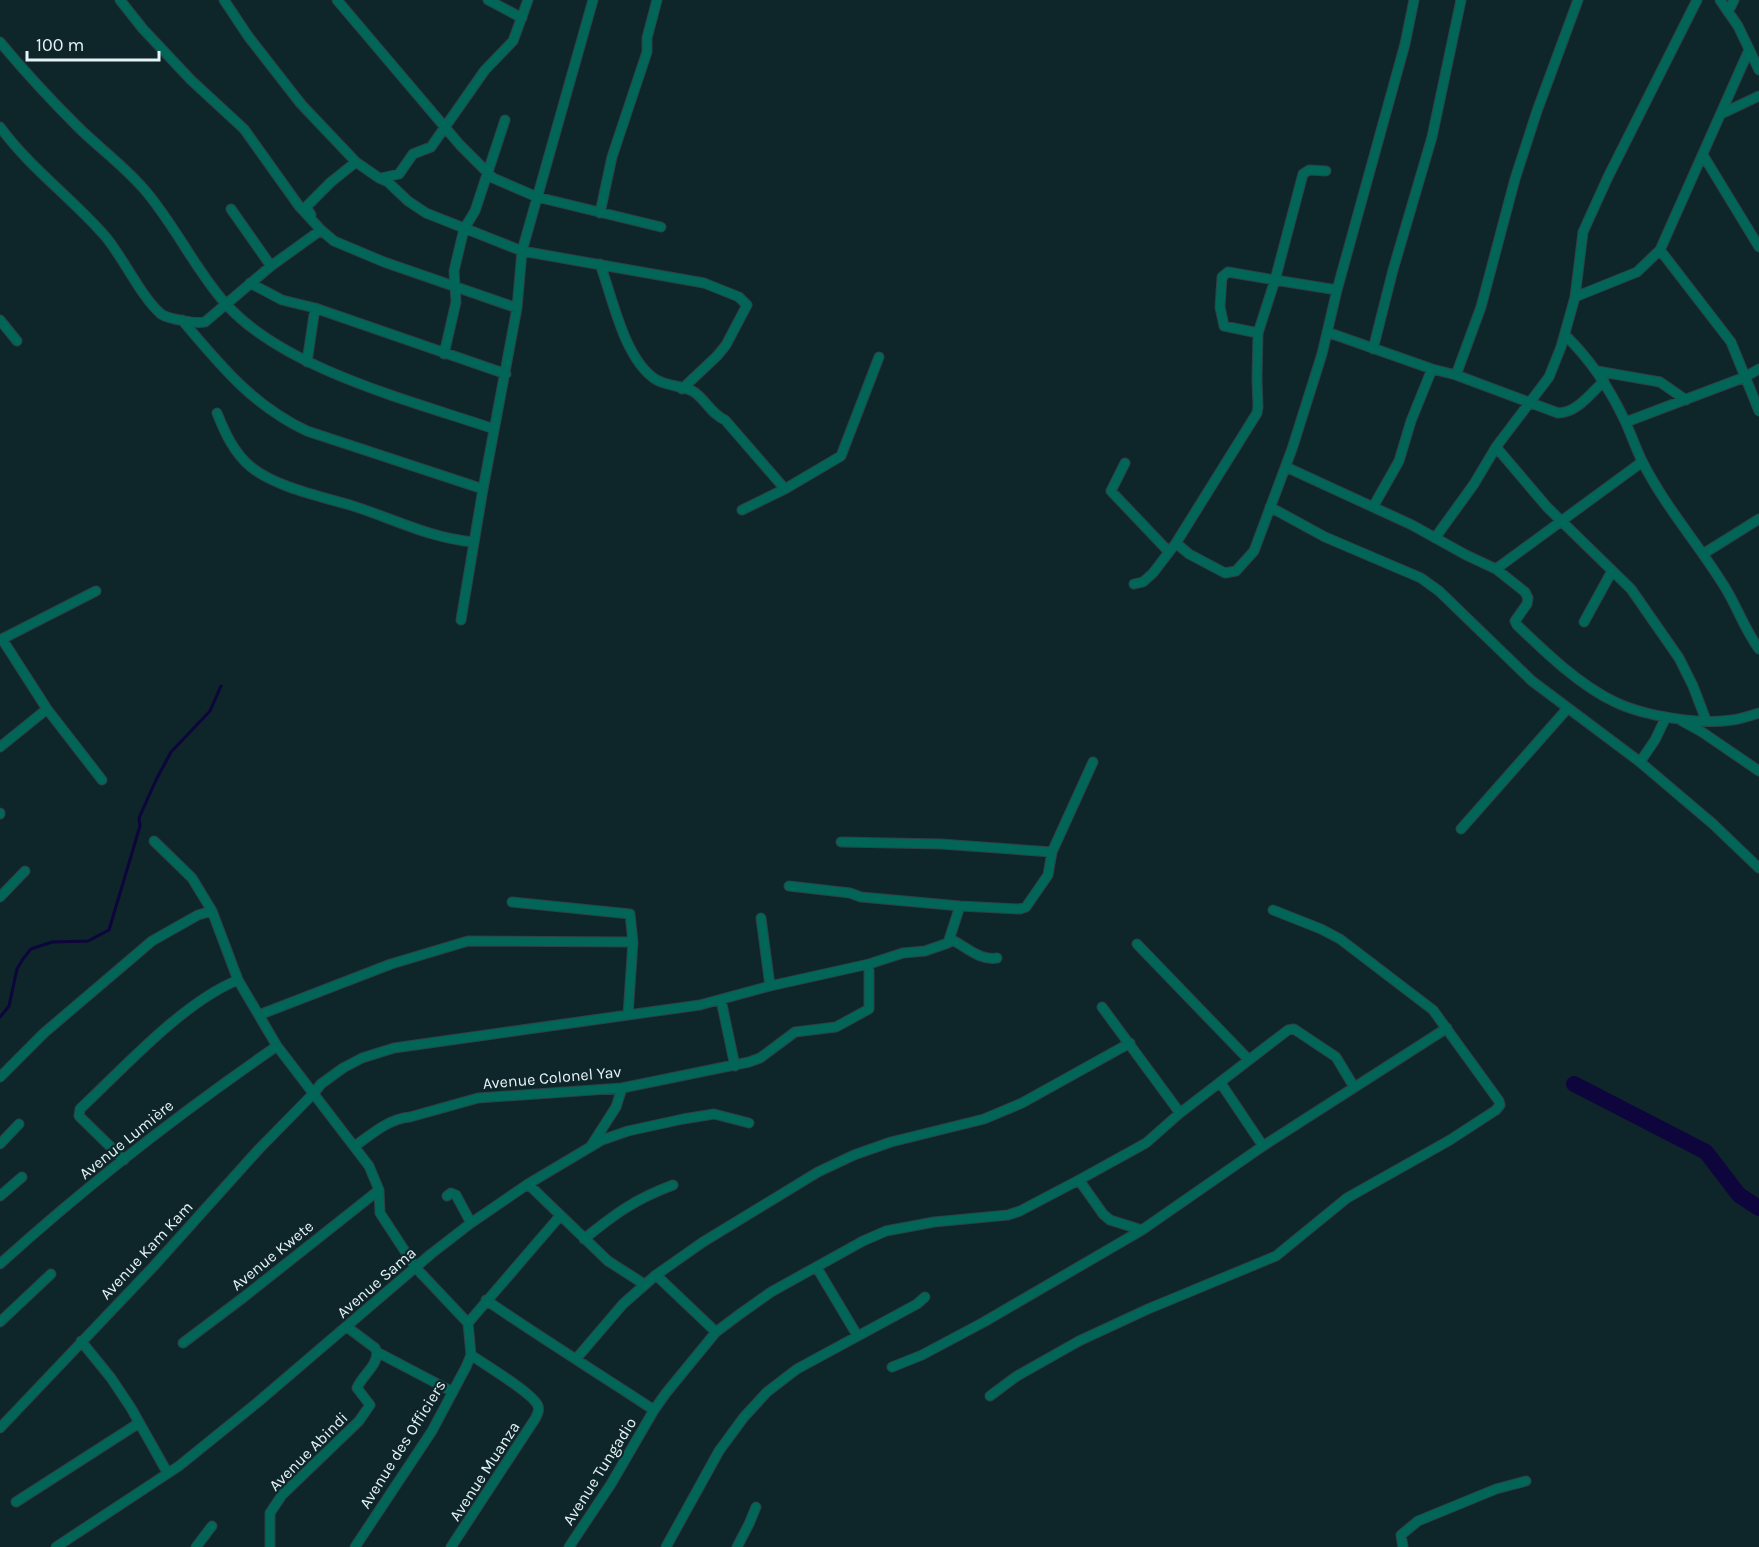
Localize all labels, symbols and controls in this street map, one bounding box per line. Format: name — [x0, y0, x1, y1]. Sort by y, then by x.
scale bar — [27, 24, 159, 62]
text: 100 m — [36, 34, 84, 56]
street label: Avenue Colonel Yav — [482, 1062, 622, 1093]
street label: Avenue Lumière — [75, 1096, 177, 1183]
street label: Avenue Kam Kam — [96, 1197, 197, 1303]
street label: Avenue Kwete — [227, 1216, 317, 1294]
street label: Avenue Sama — [333, 1243, 420, 1322]
street label: Avenue des Officiers — [355, 1377, 450, 1512]
street label: Avenue Abindi — [265, 1408, 352, 1495]
street label: Avenue Tungadio — [559, 1414, 640, 1529]
street label: Avenue Muanza — [445, 1418, 524, 1524]

